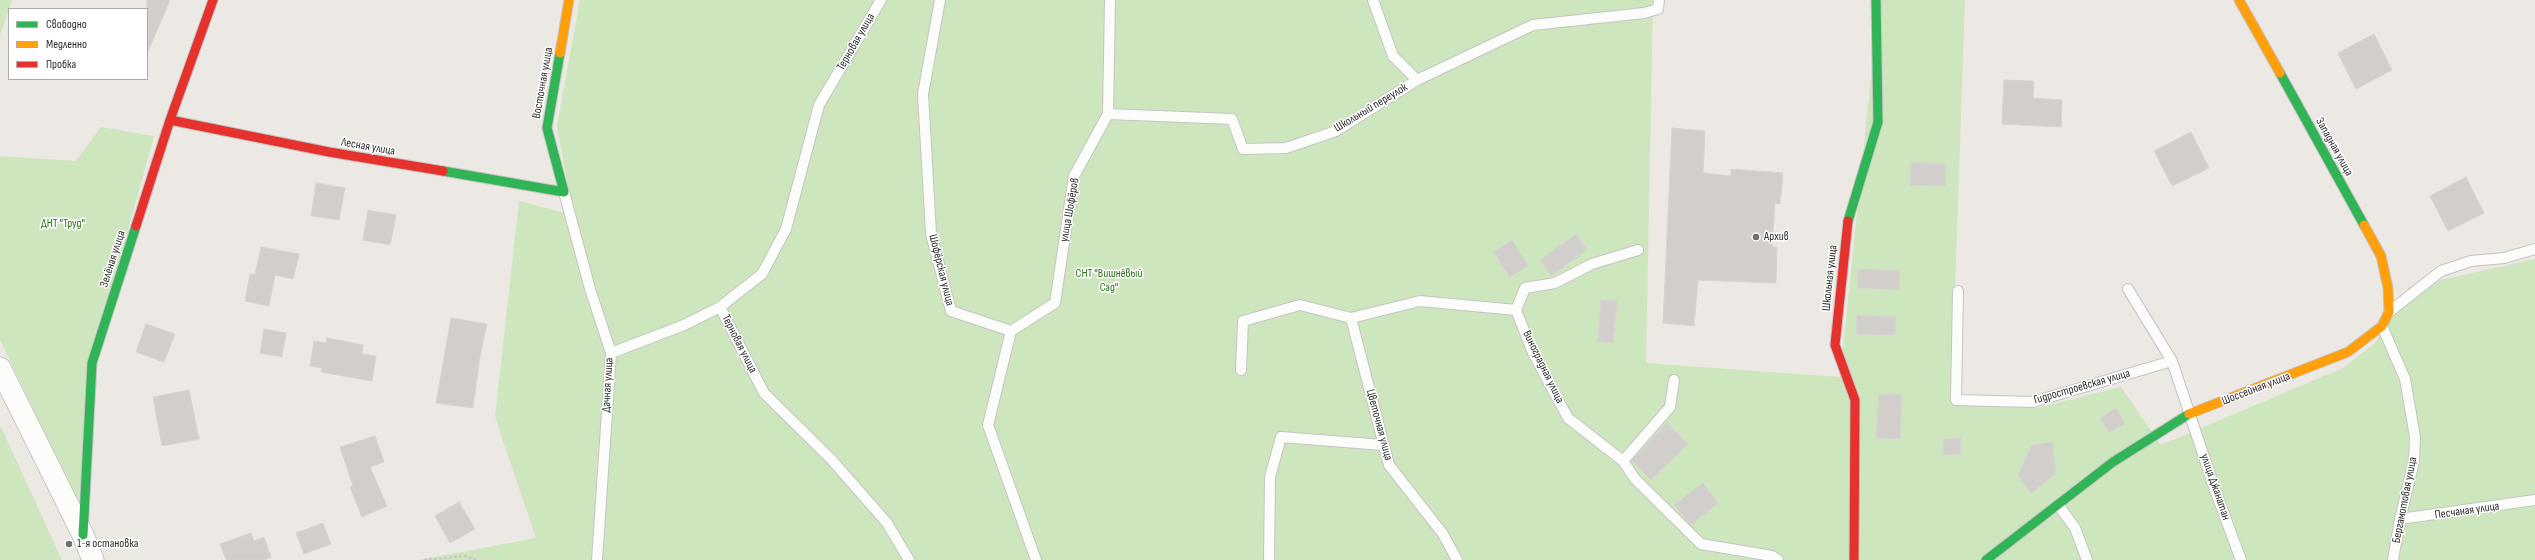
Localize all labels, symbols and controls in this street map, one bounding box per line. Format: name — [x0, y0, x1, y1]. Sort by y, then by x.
legend — [8, 8, 148, 80]
street label: Терновая улица — [834, 11, 878, 73]
text: Свободно — [46, 17, 87, 32]
text: Медленно — [46, 37, 87, 52]
street label: Восточная улица — [530, 46, 556, 120]
text: Пробка — [46, 57, 76, 72]
street label: Школьный переулок — [1332, 80, 1410, 136]
street label: Западная улица — [2312, 115, 2356, 179]
street label: Лесная улица — [340, 135, 396, 159]
street label: улица Шофёров — [1057, 177, 1083, 243]
park label: ДНТ "Труд" — [41, 217, 85, 231]
street label: Зелёная улица — [97, 229, 129, 289]
place label: Архив — [1764, 230, 1789, 244]
marker: Архив — [1751, 232, 1761, 242]
street label: Шофёрская улица — [925, 233, 957, 307]
street label: Школьная улица — [1819, 244, 1841, 312]
park label: СНТ "Вишнёвый Сад" — [1076, 267, 1142, 295]
street label: Терновая улица — [718, 312, 760, 376]
street label: Виноградная улица — [1519, 328, 1567, 406]
street label: Дачная улица — [599, 357, 617, 413]
street label: Гидростроевская улица — [2032, 366, 2132, 408]
street label: Шоссейная улица — [2220, 369, 2292, 409]
street label: Цветочная улица — [1363, 388, 1395, 462]
street label: улица Джанатан — [2197, 452, 2233, 522]
street label: Бергамотовая улица — [2390, 456, 2420, 544]
street label: Песчаная улица — [2434, 499, 2500, 523]
place label: 1-я остановка — [77, 537, 138, 551]
marker: 1-я остановка — [64, 539, 74, 549]

